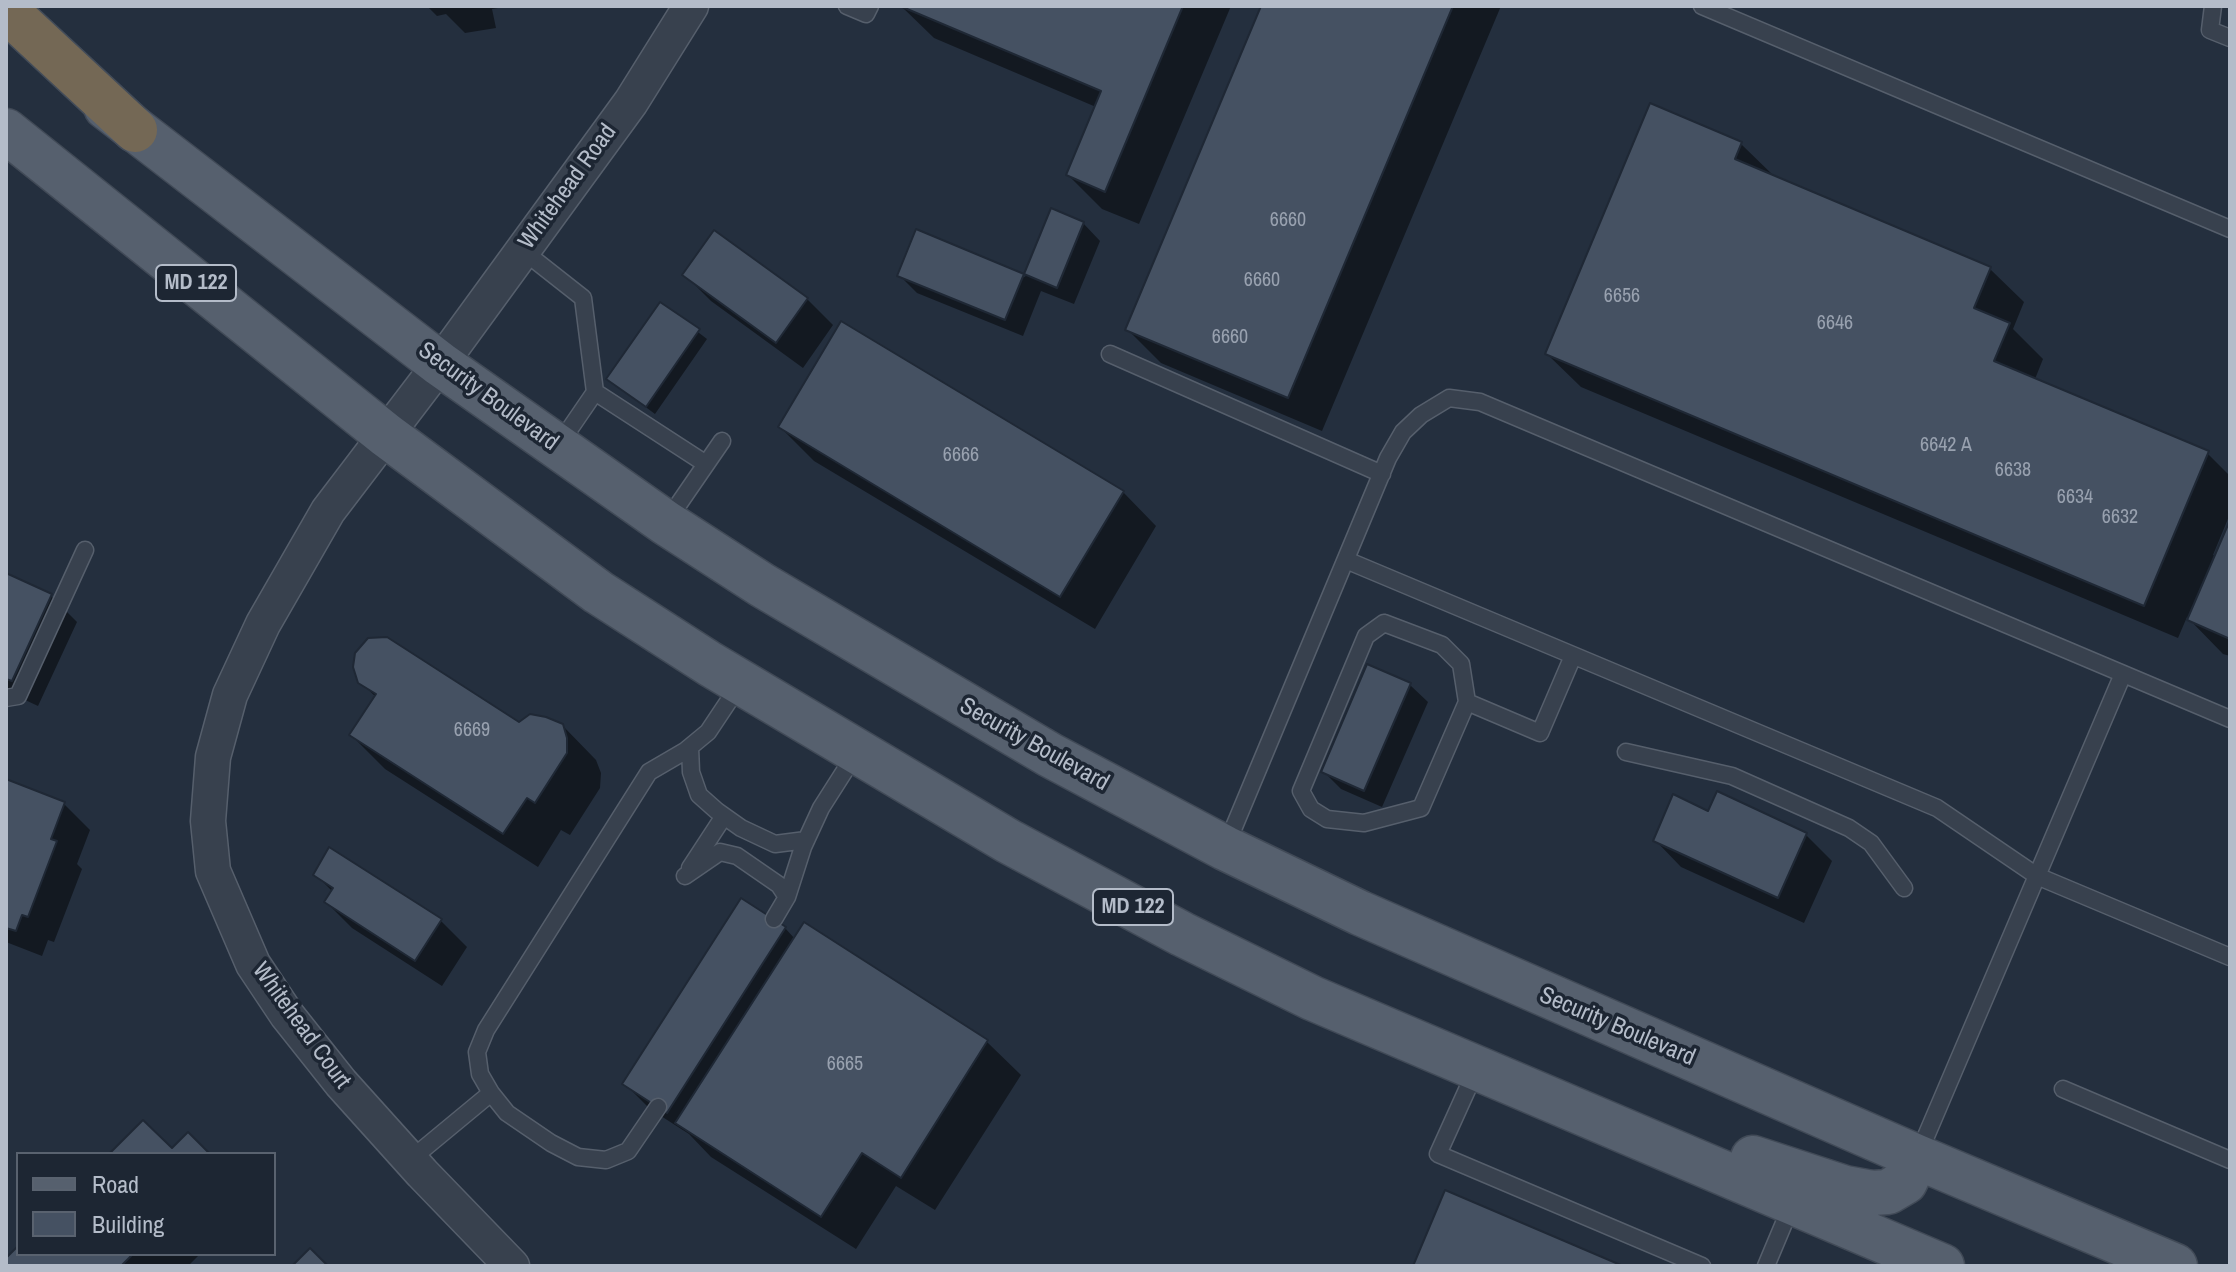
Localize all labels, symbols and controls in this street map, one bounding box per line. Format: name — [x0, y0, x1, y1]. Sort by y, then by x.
street label: Whitehead Road — [513, 119, 623, 255]
house number: 6660 — [1270, 209, 1306, 233]
road number: MD 122 — [156, 265, 236, 301]
house number: 6660 — [1244, 269, 1280, 293]
house number: 6656 — [1604, 285, 1640, 309]
house number: 6646 — [1817, 312, 1853, 336]
house number: 6660 — [1212, 326, 1248, 350]
street label: Security Boulevard — [412, 336, 564, 458]
house number: 6642 A — [1920, 434, 1972, 458]
house number: 6666 — [943, 444, 979, 468]
house number: 6638 — [1995, 459, 2031, 483]
house number: 6634 — [2057, 486, 2093, 510]
house number: 6632 — [2102, 506, 2138, 530]
street label: Security Boulevard — [954, 692, 1114, 798]
house number: 6669 — [454, 719, 490, 743]
road number: MD 122 — [1093, 889, 1173, 925]
street label: Whitehead Court — [246, 957, 356, 1095]
street label: Security Boulevard — [1535, 981, 1699, 1073]
house number: 6665 — [827, 1053, 863, 1077]
legend — [16, 1152, 276, 1256]
text: Road — [92, 1168, 139, 1200]
text: Building — [92, 1208, 164, 1240]

